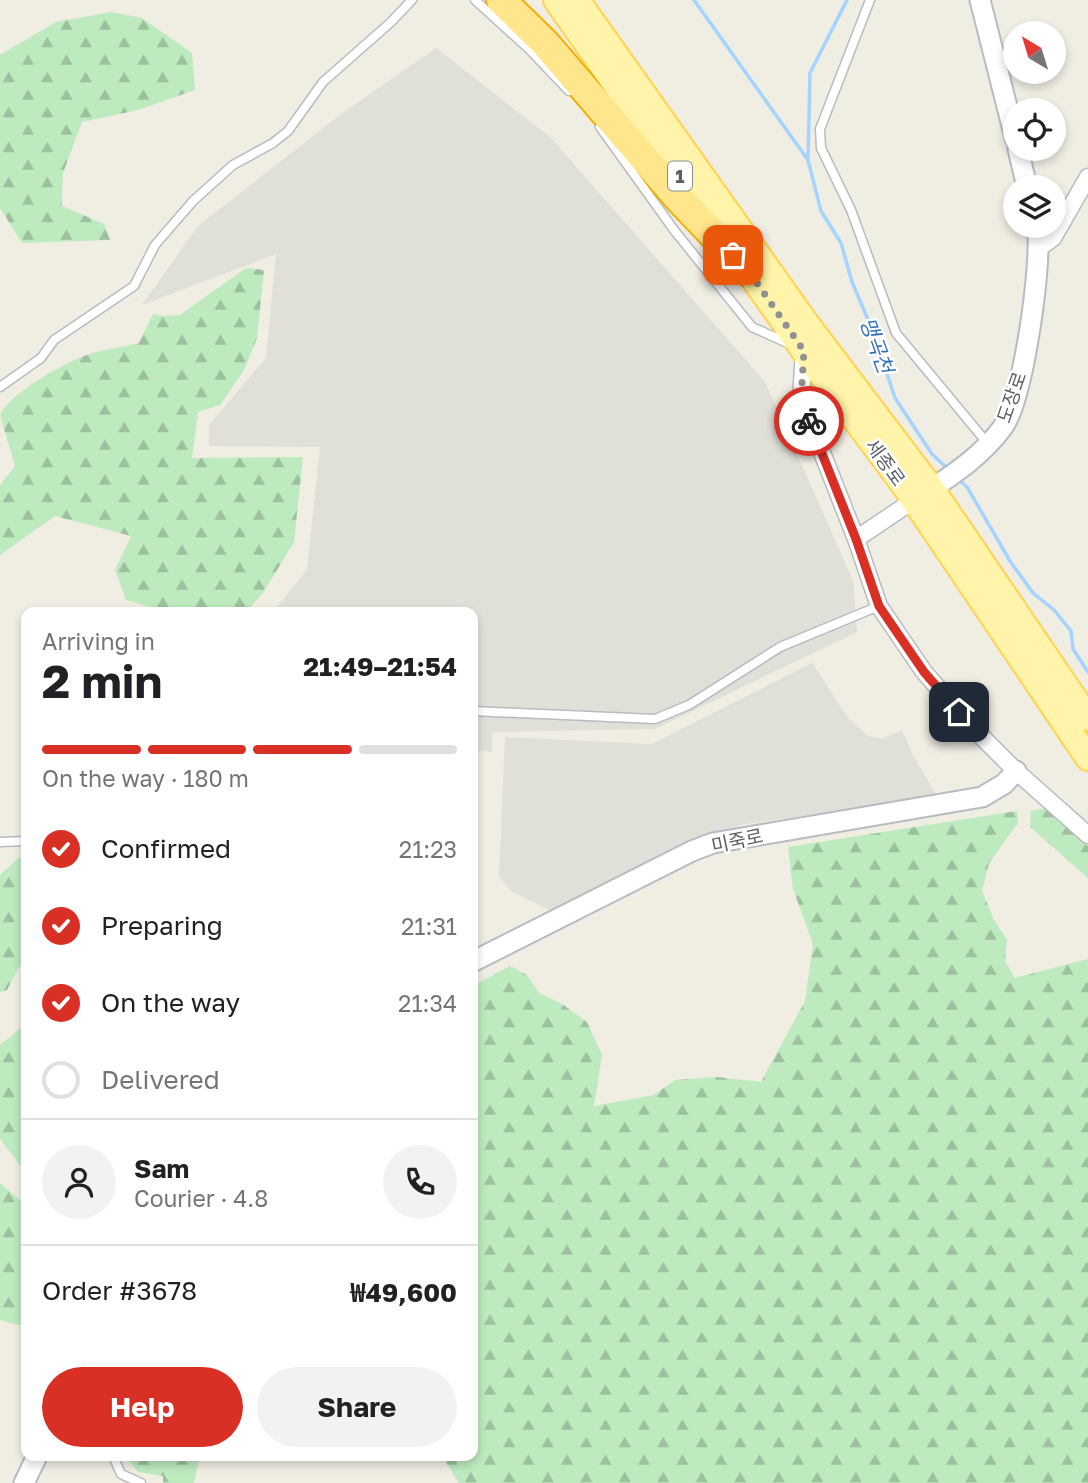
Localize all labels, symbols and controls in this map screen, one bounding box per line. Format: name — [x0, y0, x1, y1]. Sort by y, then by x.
north arrow — [1003, 21, 1066, 84]
map controls — [1003, 21, 1066, 238]
button: locate — [1003, 98, 1066, 161]
road number: 1 — [668, 162, 692, 190]
button: layers — [1003, 175, 1066, 238]
pin — [703, 225, 763, 285]
icon: bag — [714, 236, 752, 274]
water label: 맹곡천 — [855, 313, 900, 379]
street label: 도장로 — [992, 368, 1030, 426]
courier — [774, 386, 844, 456]
icon: bike — [790, 402, 828, 440]
street label: 세종로 — [861, 434, 911, 490]
text: Arriving in — [42, 627, 155, 655]
text: 21:49–21:54 — [303, 651, 457, 682]
text: 2 min — [42, 653, 162, 708]
pin — [929, 682, 989, 742]
icon: home — [940, 693, 978, 731]
text: On the way · 180 m — [42, 764, 249, 792]
street label: 미죽로 — [709, 823, 765, 857]
icon: check — [42, 830, 80, 868]
text: Confirmed — [101, 833, 231, 864]
text: 21:23 — [399, 835, 457, 863]
icon: check — [42, 907, 80, 945]
text: Preparing — [101, 910, 223, 941]
text: 21:31 — [401, 912, 457, 940]
icon: check — [42, 984, 80, 1022]
text: On the way — [101, 987, 240, 1018]
text: 21:34 — [398, 989, 457, 1017]
text: Delivered — [101, 1064, 220, 1095]
button: person — [42, 1145, 116, 1219]
button: phone — [383, 1145, 457, 1219]
text: Sam — [134, 1153, 189, 1184]
text: Courier · 4.8 — [134, 1184, 268, 1212]
text: Order #3678 — [42, 1275, 197, 1306]
text: ₩49,600 — [350, 1277, 457, 1308]
button: Help — [42, 1367, 243, 1447]
button: Share — [257, 1367, 457, 1447]

